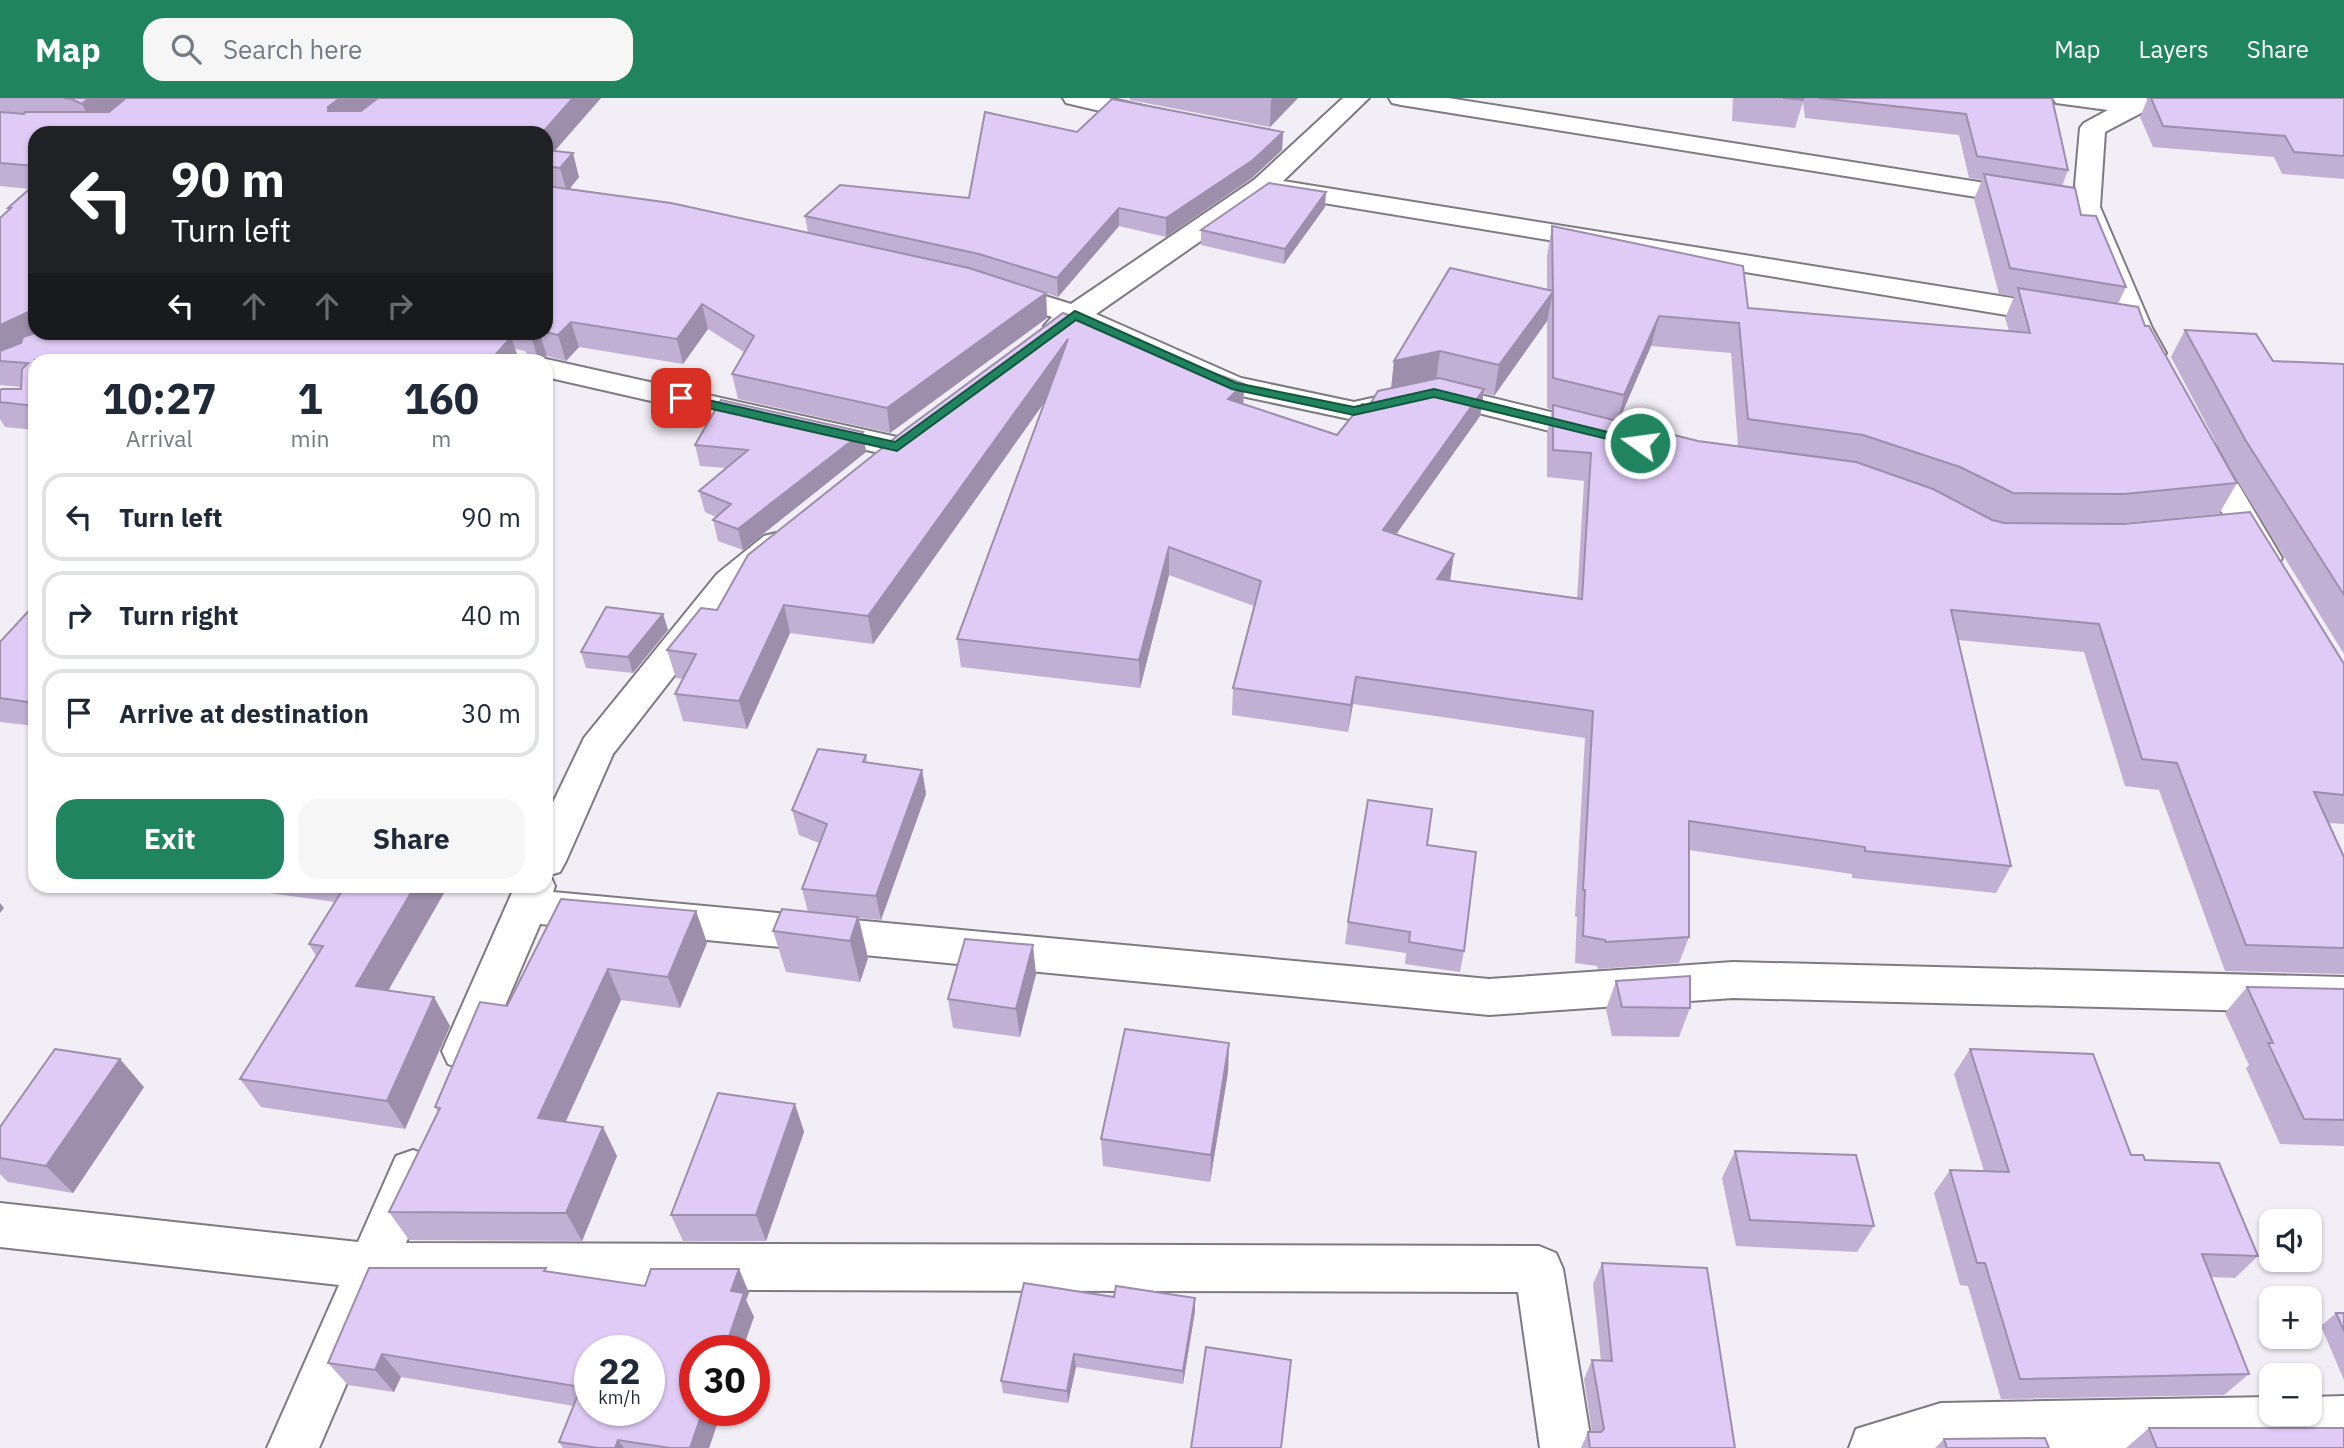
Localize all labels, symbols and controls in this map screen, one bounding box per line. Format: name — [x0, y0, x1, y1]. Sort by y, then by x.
search box — [143, 18, 633, 81]
text: Map — [35, 28, 101, 71]
icon: search — [167, 30, 205, 68]
text: Search here — [223, 32, 362, 66]
text: Map — [2054, 33, 2101, 65]
text: Layers — [2139, 33, 2209, 65]
text: Share — [2247, 33, 2309, 65]
text: 90 m — [171, 147, 285, 210]
icon: left — [56, 154, 147, 245]
text: Turn left — [171, 209, 291, 251]
icon: left — [162, 287, 200, 325]
icon: ahead — [235, 287, 273, 325]
icon: ahead — [308, 287, 346, 325]
icon: right — [381, 287, 419, 325]
pin — [651, 368, 711, 428]
text: 10:27 — [102, 371, 217, 426]
text: 1 — [297, 371, 323, 426]
text: 160 — [403, 371, 479, 426]
icon: arrive — [662, 379, 700, 417]
position arrow — [1603, 406, 1677, 480]
text: Arrival — [126, 423, 193, 453]
text: min — [291, 423, 329, 453]
text: m — [431, 423, 451, 453]
icon: left — [60, 498, 98, 536]
text: Turn left — [119, 500, 222, 534]
text: 90 m — [461, 500, 521, 534]
icon: right — [60, 596, 98, 634]
text: Turn right — [119, 598, 238, 632]
text: 40 m — [461, 598, 521, 632]
icon: arrive — [60, 694, 98, 732]
text: Arrive at destination — [119, 696, 369, 730]
text: 30 m — [461, 696, 521, 730]
button: Exit — [56, 799, 284, 879]
button: Share — [298, 799, 525, 879]
map controls — [2259, 1209, 2322, 1426]
button: sound — [2259, 1209, 2322, 1272]
button: + — [2259, 1286, 2322, 1349]
speed limit sign: 30 — [679, 1335, 770, 1426]
text: 22 — [598, 1348, 641, 1394]
button: − — [2259, 1363, 2322, 1426]
text: km/h — [598, 1386, 641, 1409]

